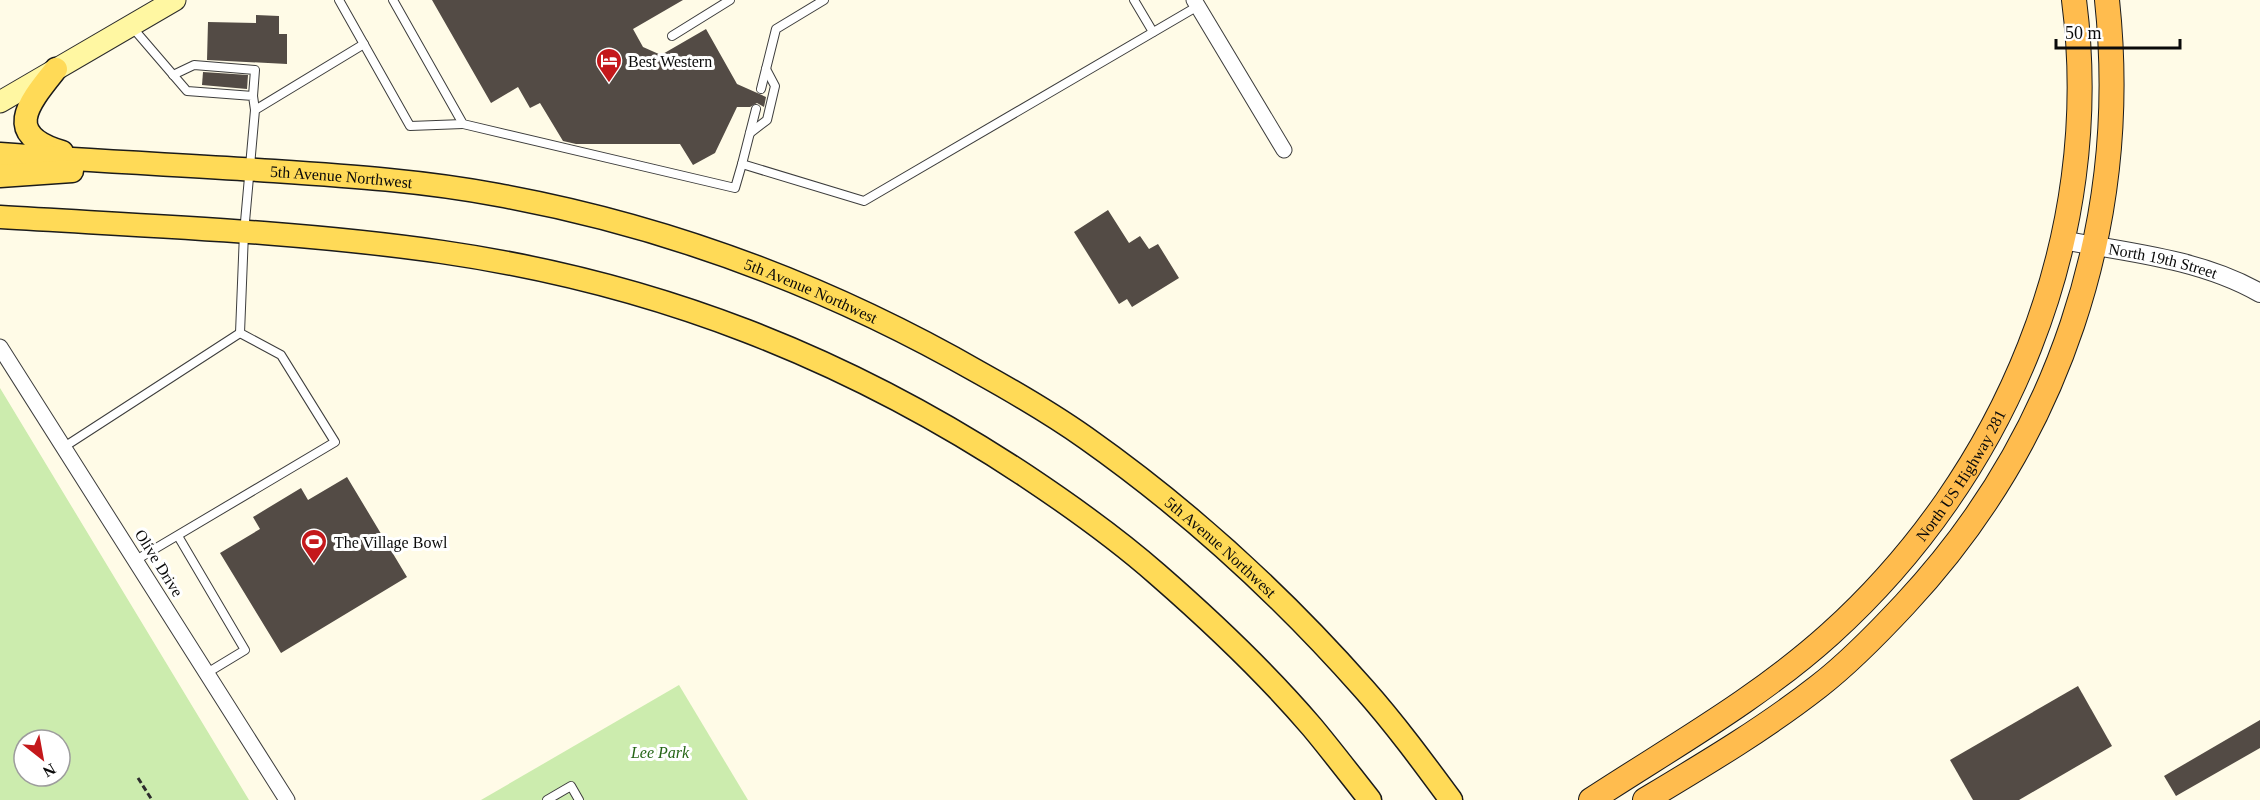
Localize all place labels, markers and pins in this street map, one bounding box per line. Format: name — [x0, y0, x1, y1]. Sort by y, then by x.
hotel icon: Best Western — [594, 46, 624, 84]
place label: Best Western — [628, 53, 712, 70]
sports icon: The Village Bowl — [299, 527, 329, 565]
place label: The Village Bowl — [334, 534, 448, 552]

